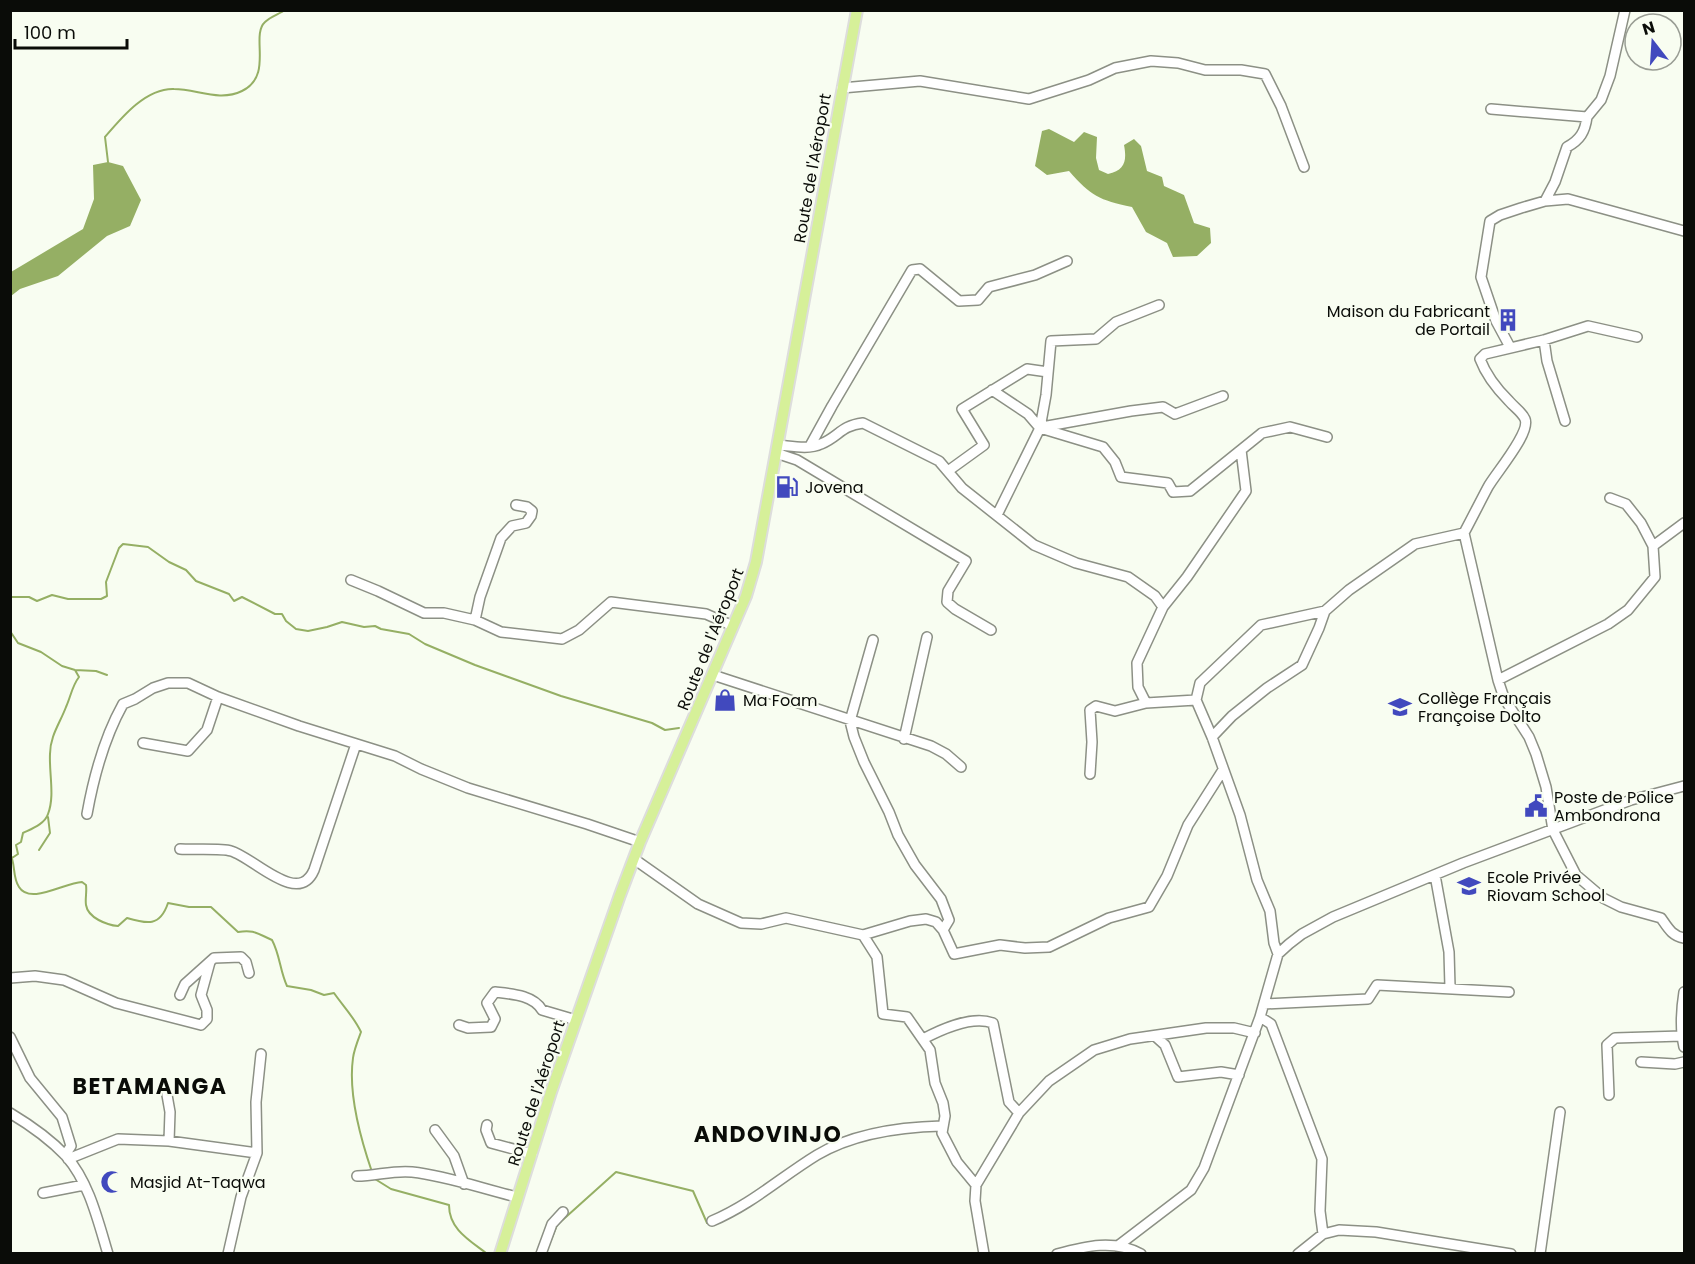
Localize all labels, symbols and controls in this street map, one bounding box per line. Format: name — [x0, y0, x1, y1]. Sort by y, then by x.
scale bar — [15, 12, 128, 50]
north arrow — [1623, 12, 1683, 72]
text: N — [1640, 15, 1658, 41]
text: 100 m — [24, 20, 76, 45]
street label: Route de l'Aéroport — [788, 91, 837, 245]
place label: Maison du Fabricant de Portail — [1327, 300, 1490, 341]
building icon: Maison du Fabricant de Portail — [1495, 307, 1521, 333]
fuel station icon: Jovena — [774, 474, 800, 500]
place label: Jovena — [805, 476, 864, 499]
street label: Route de l'Aéroport — [671, 565, 750, 714]
shop icon: Ma Foam — [712, 687, 738, 713]
place label: Collège Français Françoise Dolto — [1418, 687, 1551, 728]
place label: Ma Foam — [743, 689, 817, 712]
school or university icon: Collège Français Françoise Dolto — [1387, 694, 1413, 720]
place label: Poste de Police Ambondrona — [1554, 786, 1674, 827]
public building icon: Poste de Police Ambondrona — [1523, 793, 1549, 819]
place label: Ecole Privée Riovam School — [1487, 866, 1605, 907]
school or university icon: Ecole Privée Riovam School — [1456, 873, 1482, 899]
street label: Route de l'Aéroport — [502, 1017, 571, 1169]
district label: BETAMANGA — [72, 1071, 228, 1102]
district label: ANDOVINJO — [694, 1119, 842, 1150]
mosque icon: Masjid At-Taqwa — [99, 1169, 125, 1195]
place label: Masjid At-Taqwa — [130, 1171, 266, 1194]

